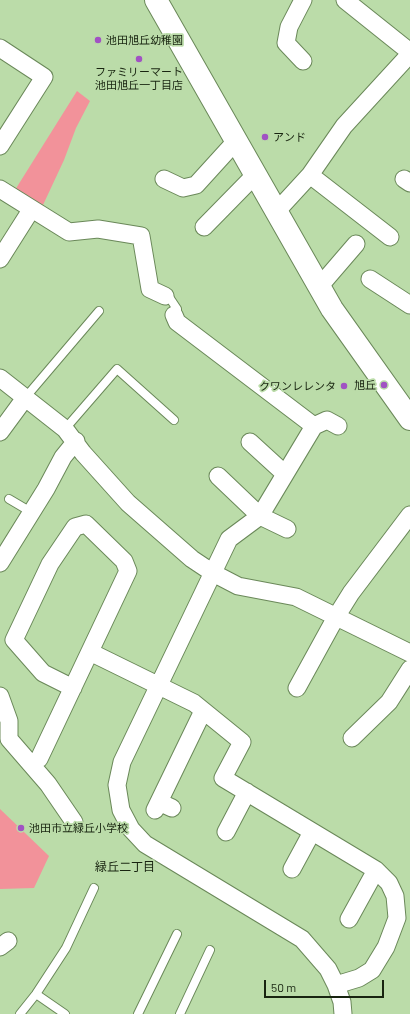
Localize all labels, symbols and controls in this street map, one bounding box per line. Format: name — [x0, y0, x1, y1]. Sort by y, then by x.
place label: 池田旭丘幼稚園 — [106, 33, 183, 47]
marker: 池田旭丘幼稚園 — [93, 35, 103, 45]
marker: ファミリーマート 池田旭丘一丁目店 — [134, 54, 144, 64]
place label: ファミリーマート 池田旭丘一丁目店 — [95, 65, 183, 91]
place label: アンド — [273, 130, 306, 144]
marker: アンド — [260, 132, 270, 142]
place label: 旭丘 — [354, 378, 376, 392]
place label: クワンレレンタ — [259, 379, 336, 393]
marker: 旭丘 — [379, 380, 389, 390]
marker: クワンレレンタ — [339, 381, 349, 391]
place label: 池田市立緑丘小学校 — [29, 821, 128, 835]
marker: 池田市立緑丘小学校 — [16, 823, 26, 833]
district label: 緑丘二丁目 — [95, 860, 155, 874]
scale bar — [266, 972, 386, 998]
text: 50 m — [271, 980, 296, 994]

